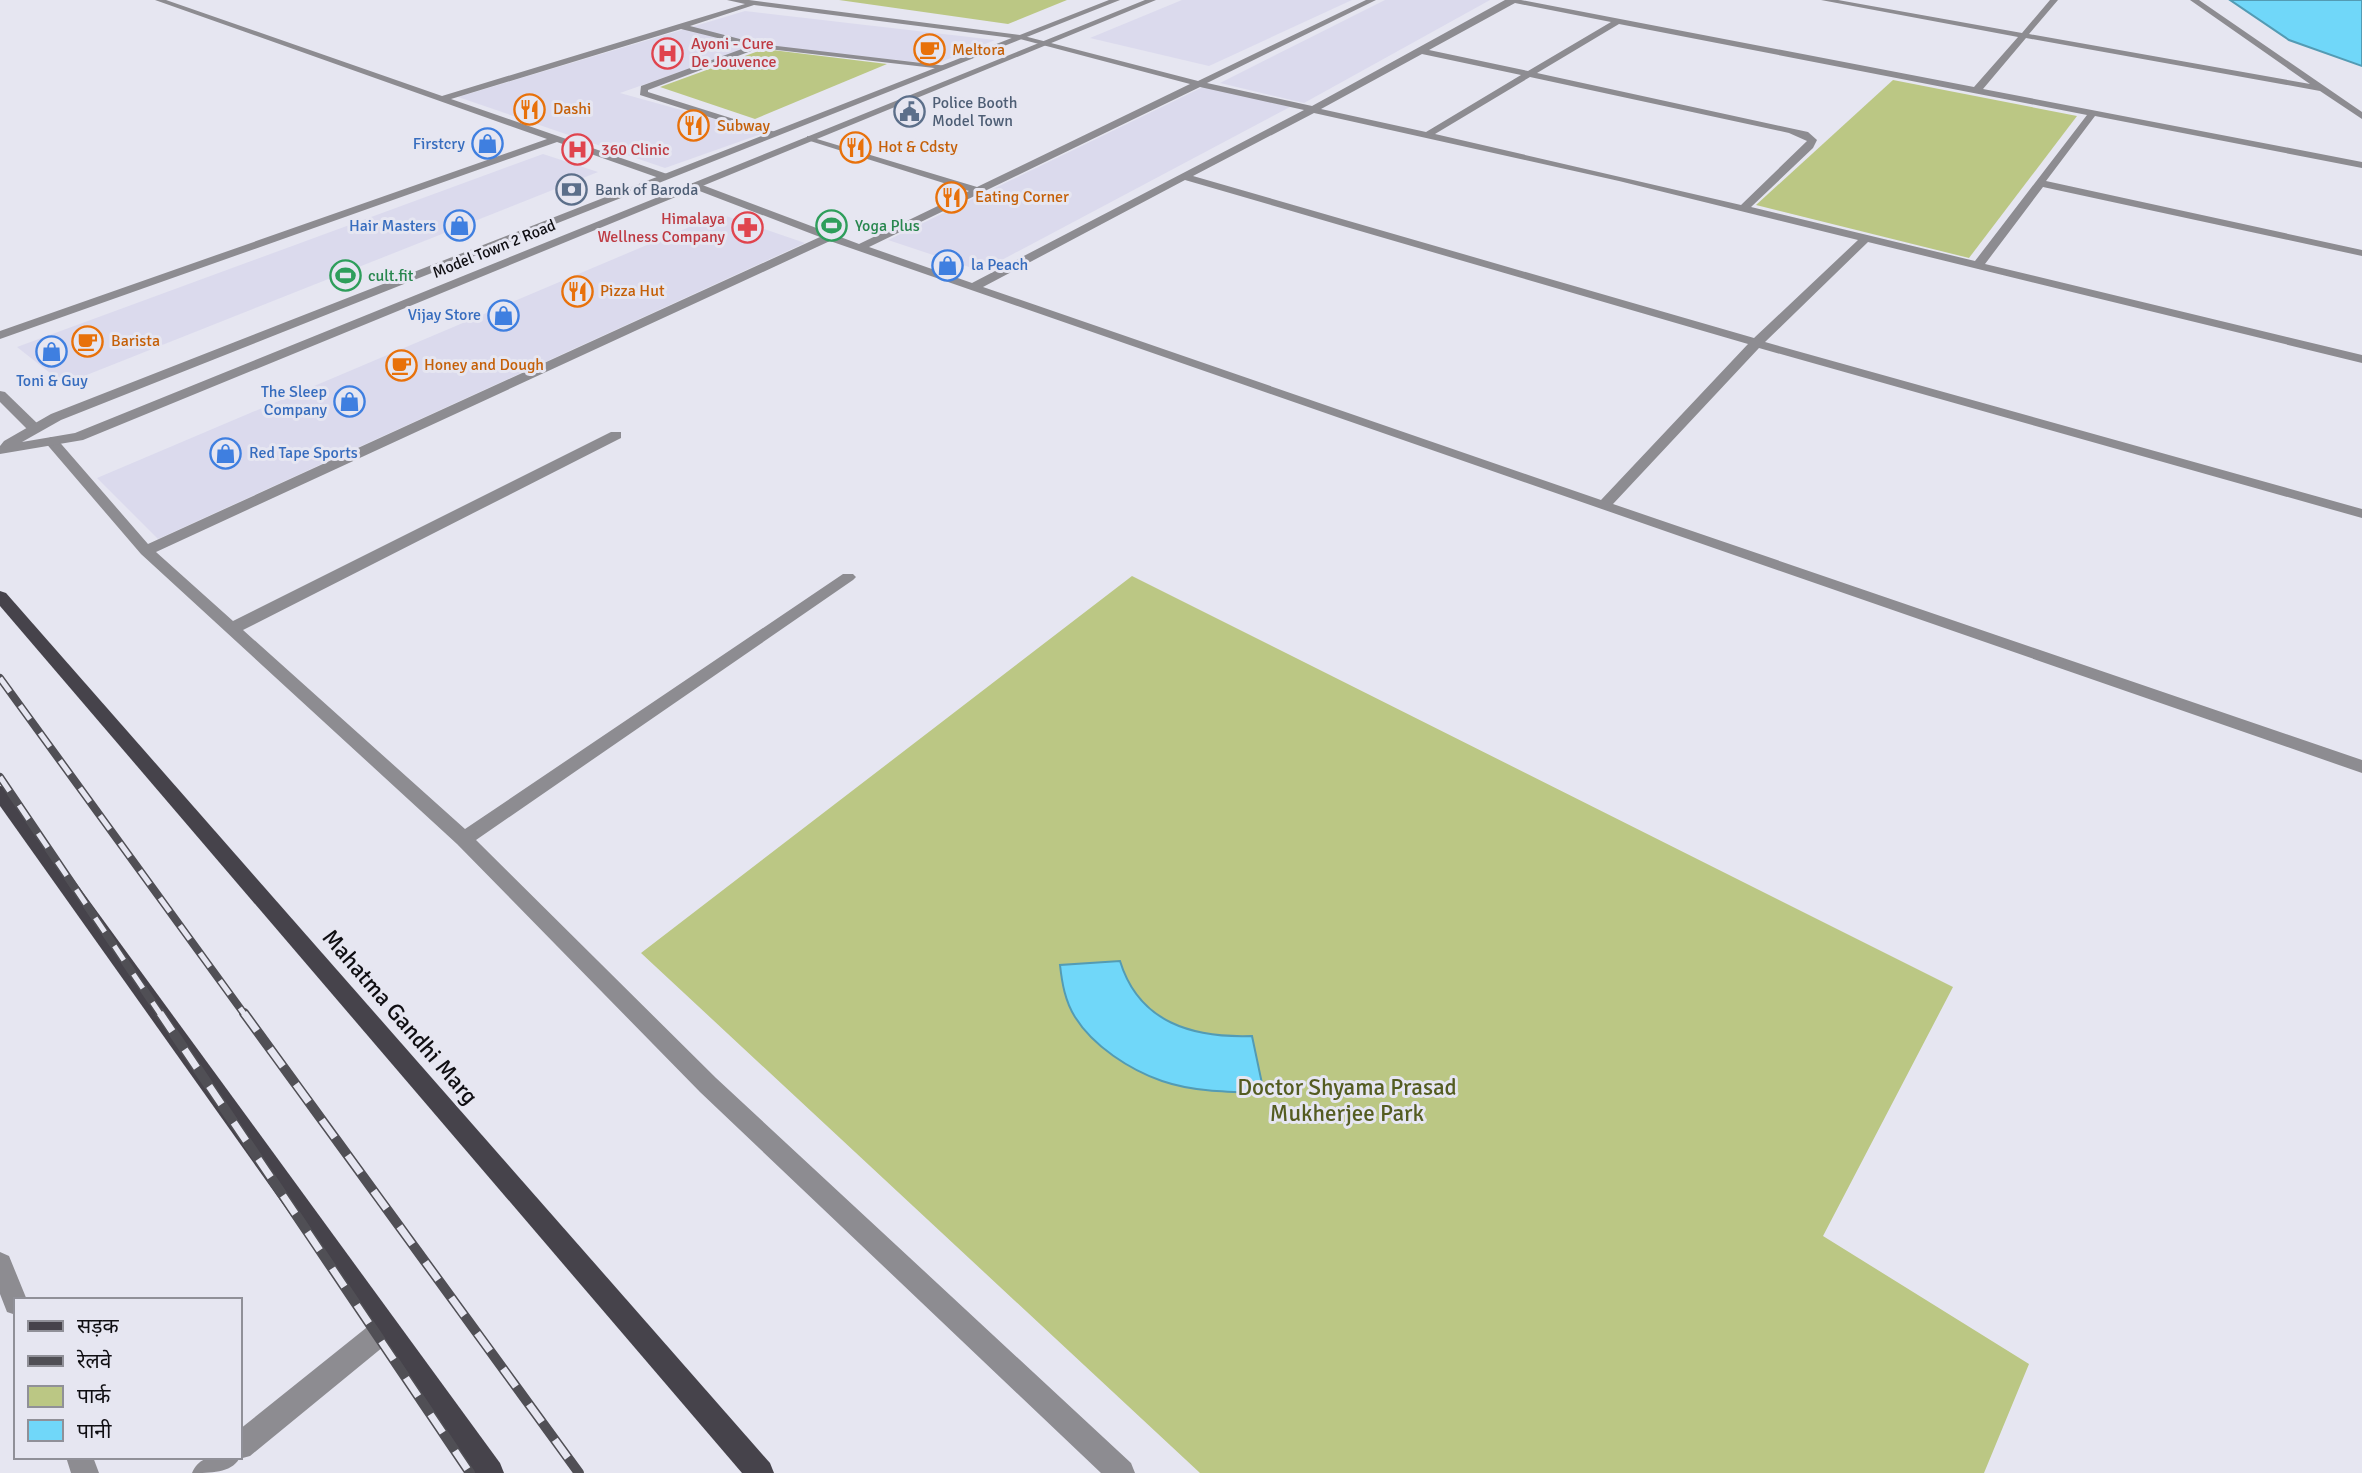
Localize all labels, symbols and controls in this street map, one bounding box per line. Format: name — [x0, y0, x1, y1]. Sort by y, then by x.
cafe icon: Meltora — [912, 33, 946, 67]
place label: Ayoni - Cure De Jouvence — [691, 34, 776, 72]
hospital icon: Ayoni - Cure De Jouvence — [651, 36, 685, 70]
place label: Meltora — [952, 40, 1005, 60]
restaurant icon: Dashi — [513, 92, 547, 126]
place label: Police Booth Model Town — [932, 93, 1017, 131]
public building icon: Police Booth Model Town — [892, 95, 926, 129]
place label: Dashi — [553, 99, 591, 119]
restaurant icon: Subway — [677, 109, 711, 143]
place label: Subway — [717, 116, 770, 136]
shop icon: Firstcry — [471, 127, 505, 161]
restaurant icon: Hot & Cdsty — [838, 130, 872, 164]
hospital icon: 360 Clinic — [561, 133, 595, 167]
place label: Firstcry — [413, 134, 466, 154]
place label: Hot & Cdsty — [878, 137, 958, 157]
place label: 360 Clinic — [601, 140, 670, 160]
bank icon: Bank of Baroda — [555, 173, 589, 207]
place label: Bank of Baroda — [595, 180, 698, 200]
restaurant icon: Eating Corner — [935, 180, 969, 214]
place label: Eating Corner — [975, 187, 1069, 207]
shop icon: Hair Masters — [442, 209, 476, 243]
place label: Himalaya Wellness Company — [597, 209, 726, 247]
sports icon: Yoga Plus — [815, 209, 849, 243]
pharmacy icon: Himalaya Wellness Company — [731, 211, 765, 245]
street label: Model Town 2 Road — [430, 215, 558, 283]
place label: Hair Masters — [349, 216, 436, 236]
place label: Yoga Plus — [855, 216, 920, 236]
shop icon: la Peach — [931, 248, 965, 282]
place label: la Peach — [971, 255, 1028, 275]
sports icon: cult.fit — [328, 259, 362, 293]
place label: cult.fit — [368, 266, 414, 286]
restaurant icon: Pizza Hut — [560, 274, 594, 308]
place label: Pizza Hut — [600, 281, 665, 301]
shop icon: Vijay Store — [487, 298, 521, 332]
place label: Vijay Store — [408, 305, 481, 325]
cafe icon: Barista — [71, 324, 105, 358]
place label: Barista — [111, 331, 160, 351]
shop icon: Toni & Guy — [35, 335, 69, 369]
cafe icon: Honey and Dough — [384, 348, 418, 382]
place label: Honey and Dough — [424, 355, 544, 375]
place label: Toni & Guy — [16, 371, 88, 391]
place label: The Sleep Company — [261, 382, 328, 420]
shop icon: The Sleep Company — [333, 384, 367, 418]
shop icon: Red Tape Sports — [209, 436, 243, 470]
place label: Red Tape Sports — [249, 443, 358, 463]
street label: Mahatma Gandhi Marg — [316, 923, 484, 1111]
park label: Doctor Shyama Prasad Mukherjee Park — [1237, 1073, 1457, 1128]
legend — [14, 1298, 242, 1459]
text: सड़क — [77, 1313, 119, 1339]
text: रेलवे — [76, 1348, 112, 1374]
text: पार्क — [77, 1383, 111, 1409]
text: पानी — [77, 1418, 112, 1444]

